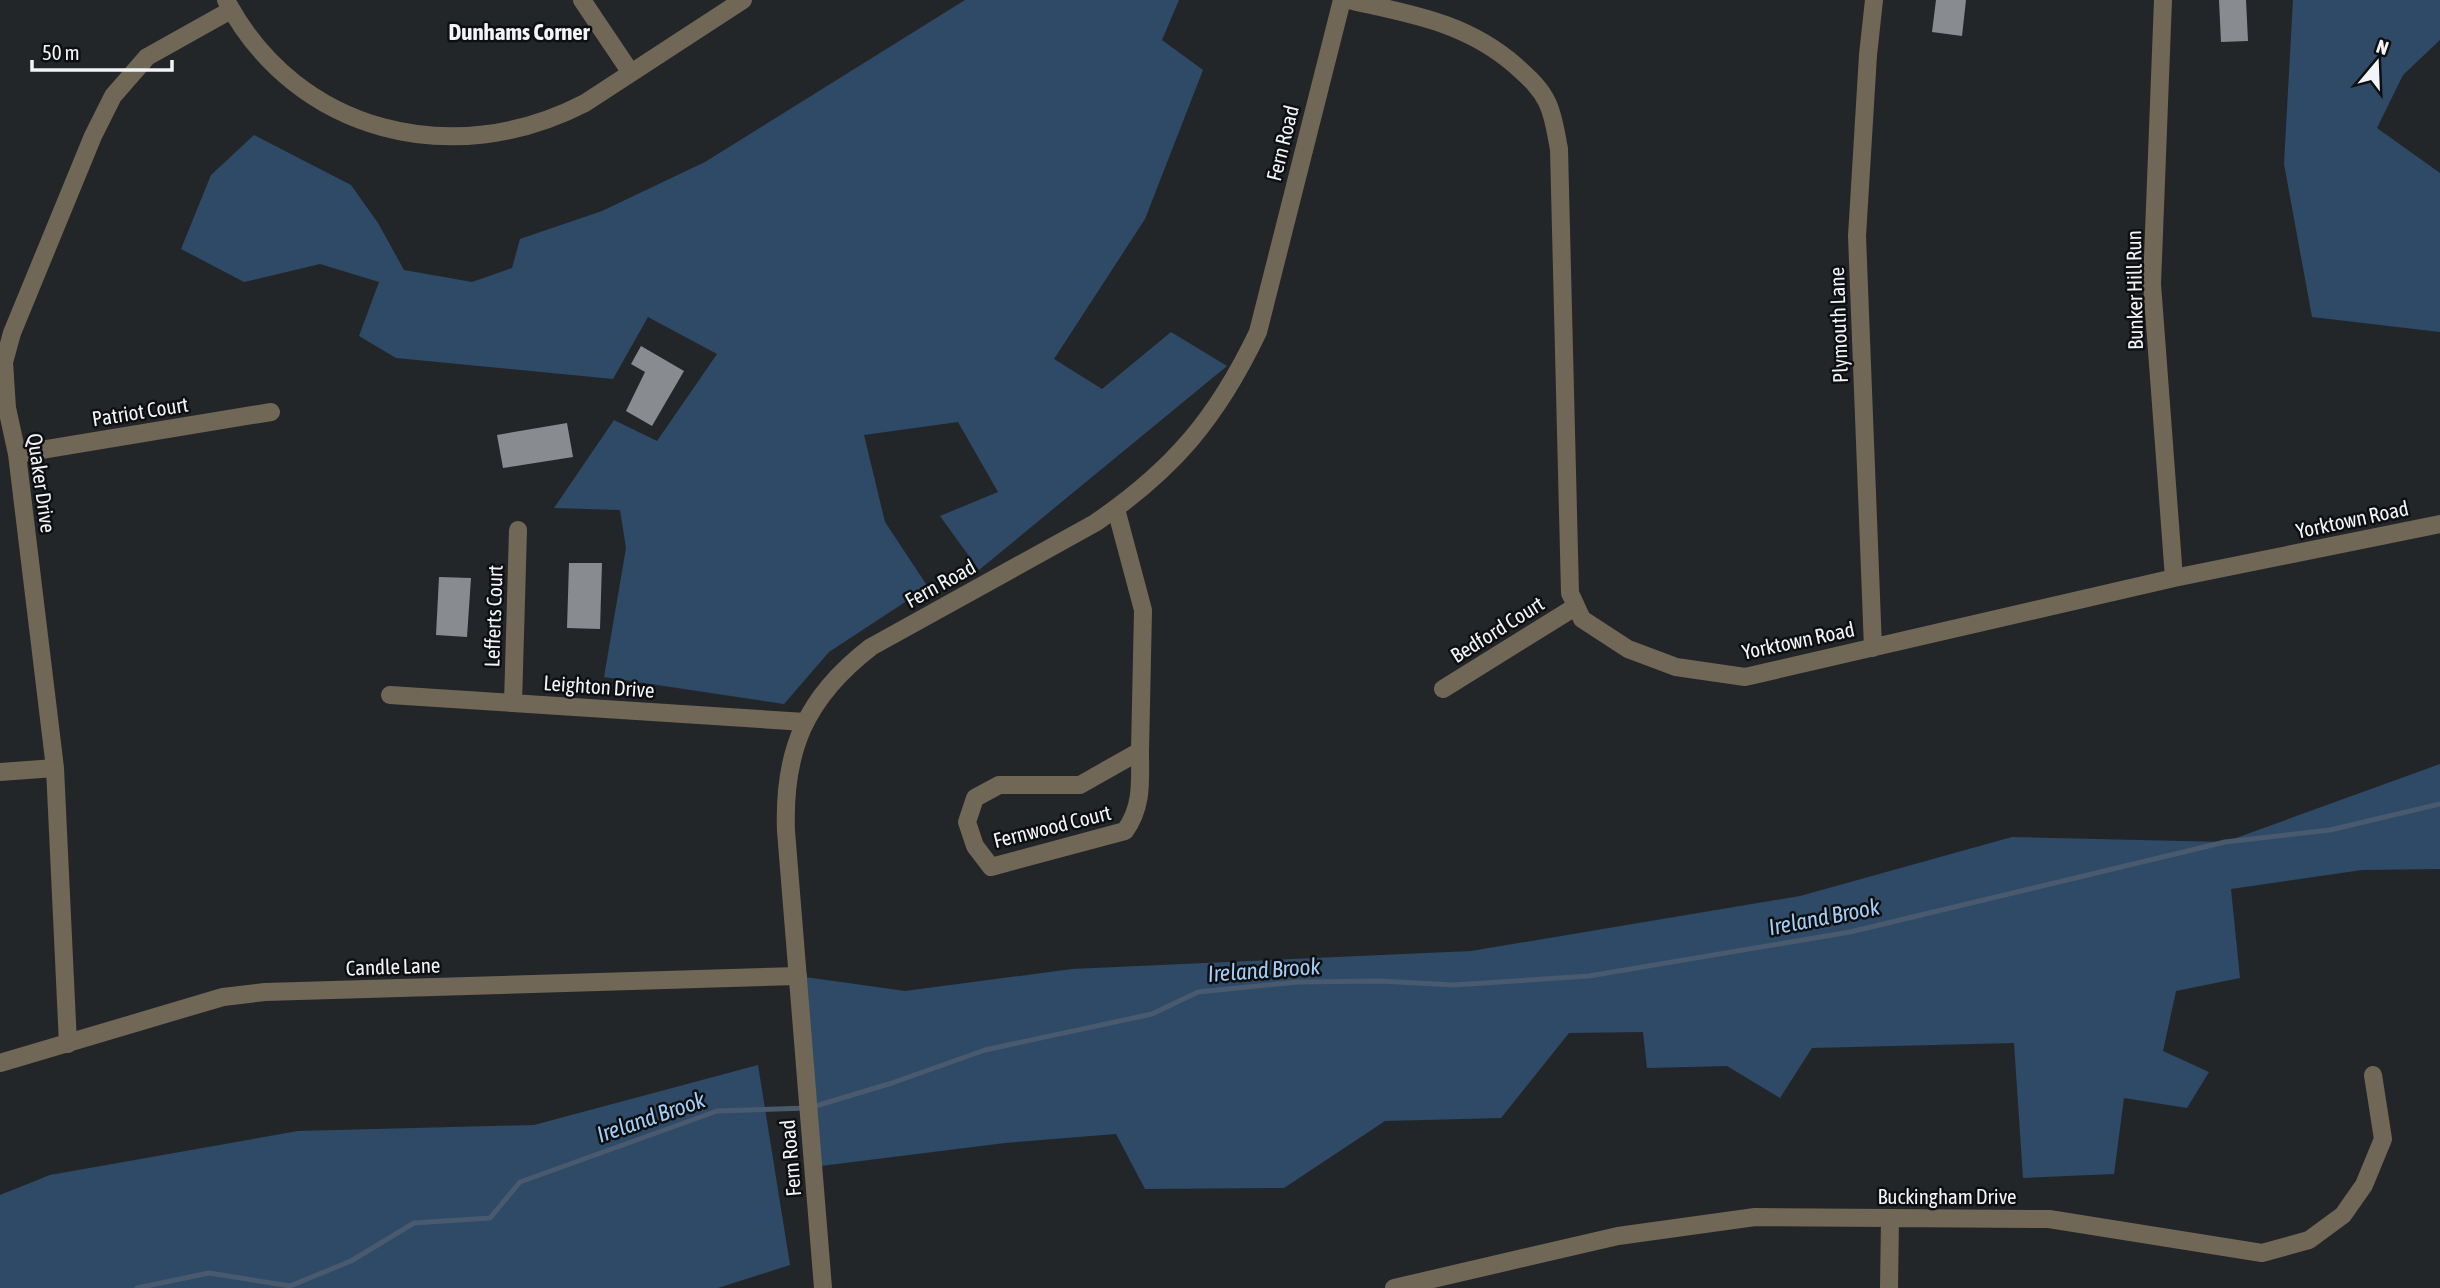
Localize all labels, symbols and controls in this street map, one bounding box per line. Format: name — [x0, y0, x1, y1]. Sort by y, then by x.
district label: Dunhams Corner — [448, 19, 591, 45]
scale bar — [32, 28, 172, 72]
north arrow — [2342, 28, 2412, 98]
text: N — [2374, 35, 2391, 59]
text: 50 m — [42, 40, 80, 64]
street label: Fern Road — [1261, 103, 1303, 183]
street label: Bunker Hill Run — [2121, 230, 2147, 350]
street label: Plymouth Lane — [1824, 267, 1852, 383]
street label: Patriot Court — [90, 392, 190, 430]
street label: Quaker Drive — [23, 432, 61, 534]
street label: Yorktown Road — [2293, 495, 2411, 543]
street label: Fern Road — [901, 554, 979, 612]
street label: Lefferts Court — [479, 564, 507, 668]
street label: Bedford Court — [1446, 591, 1548, 667]
street label: Yorktown Road — [1739, 616, 1857, 664]
street label: Leighton Drive — [543, 670, 655, 702]
street label: Fernwood Court — [991, 800, 1113, 852]
water label: Ireland Brook — [1766, 893, 1883, 941]
street label: Candle Lane — [345, 952, 441, 980]
water label: Ireland Brook — [1207, 953, 1322, 987]
water label: Ireland Brook — [593, 1086, 709, 1148]
street label: Fern Road — [775, 1119, 805, 1197]
street label: Buckingham Drive — [1877, 1184, 2017, 1208]

